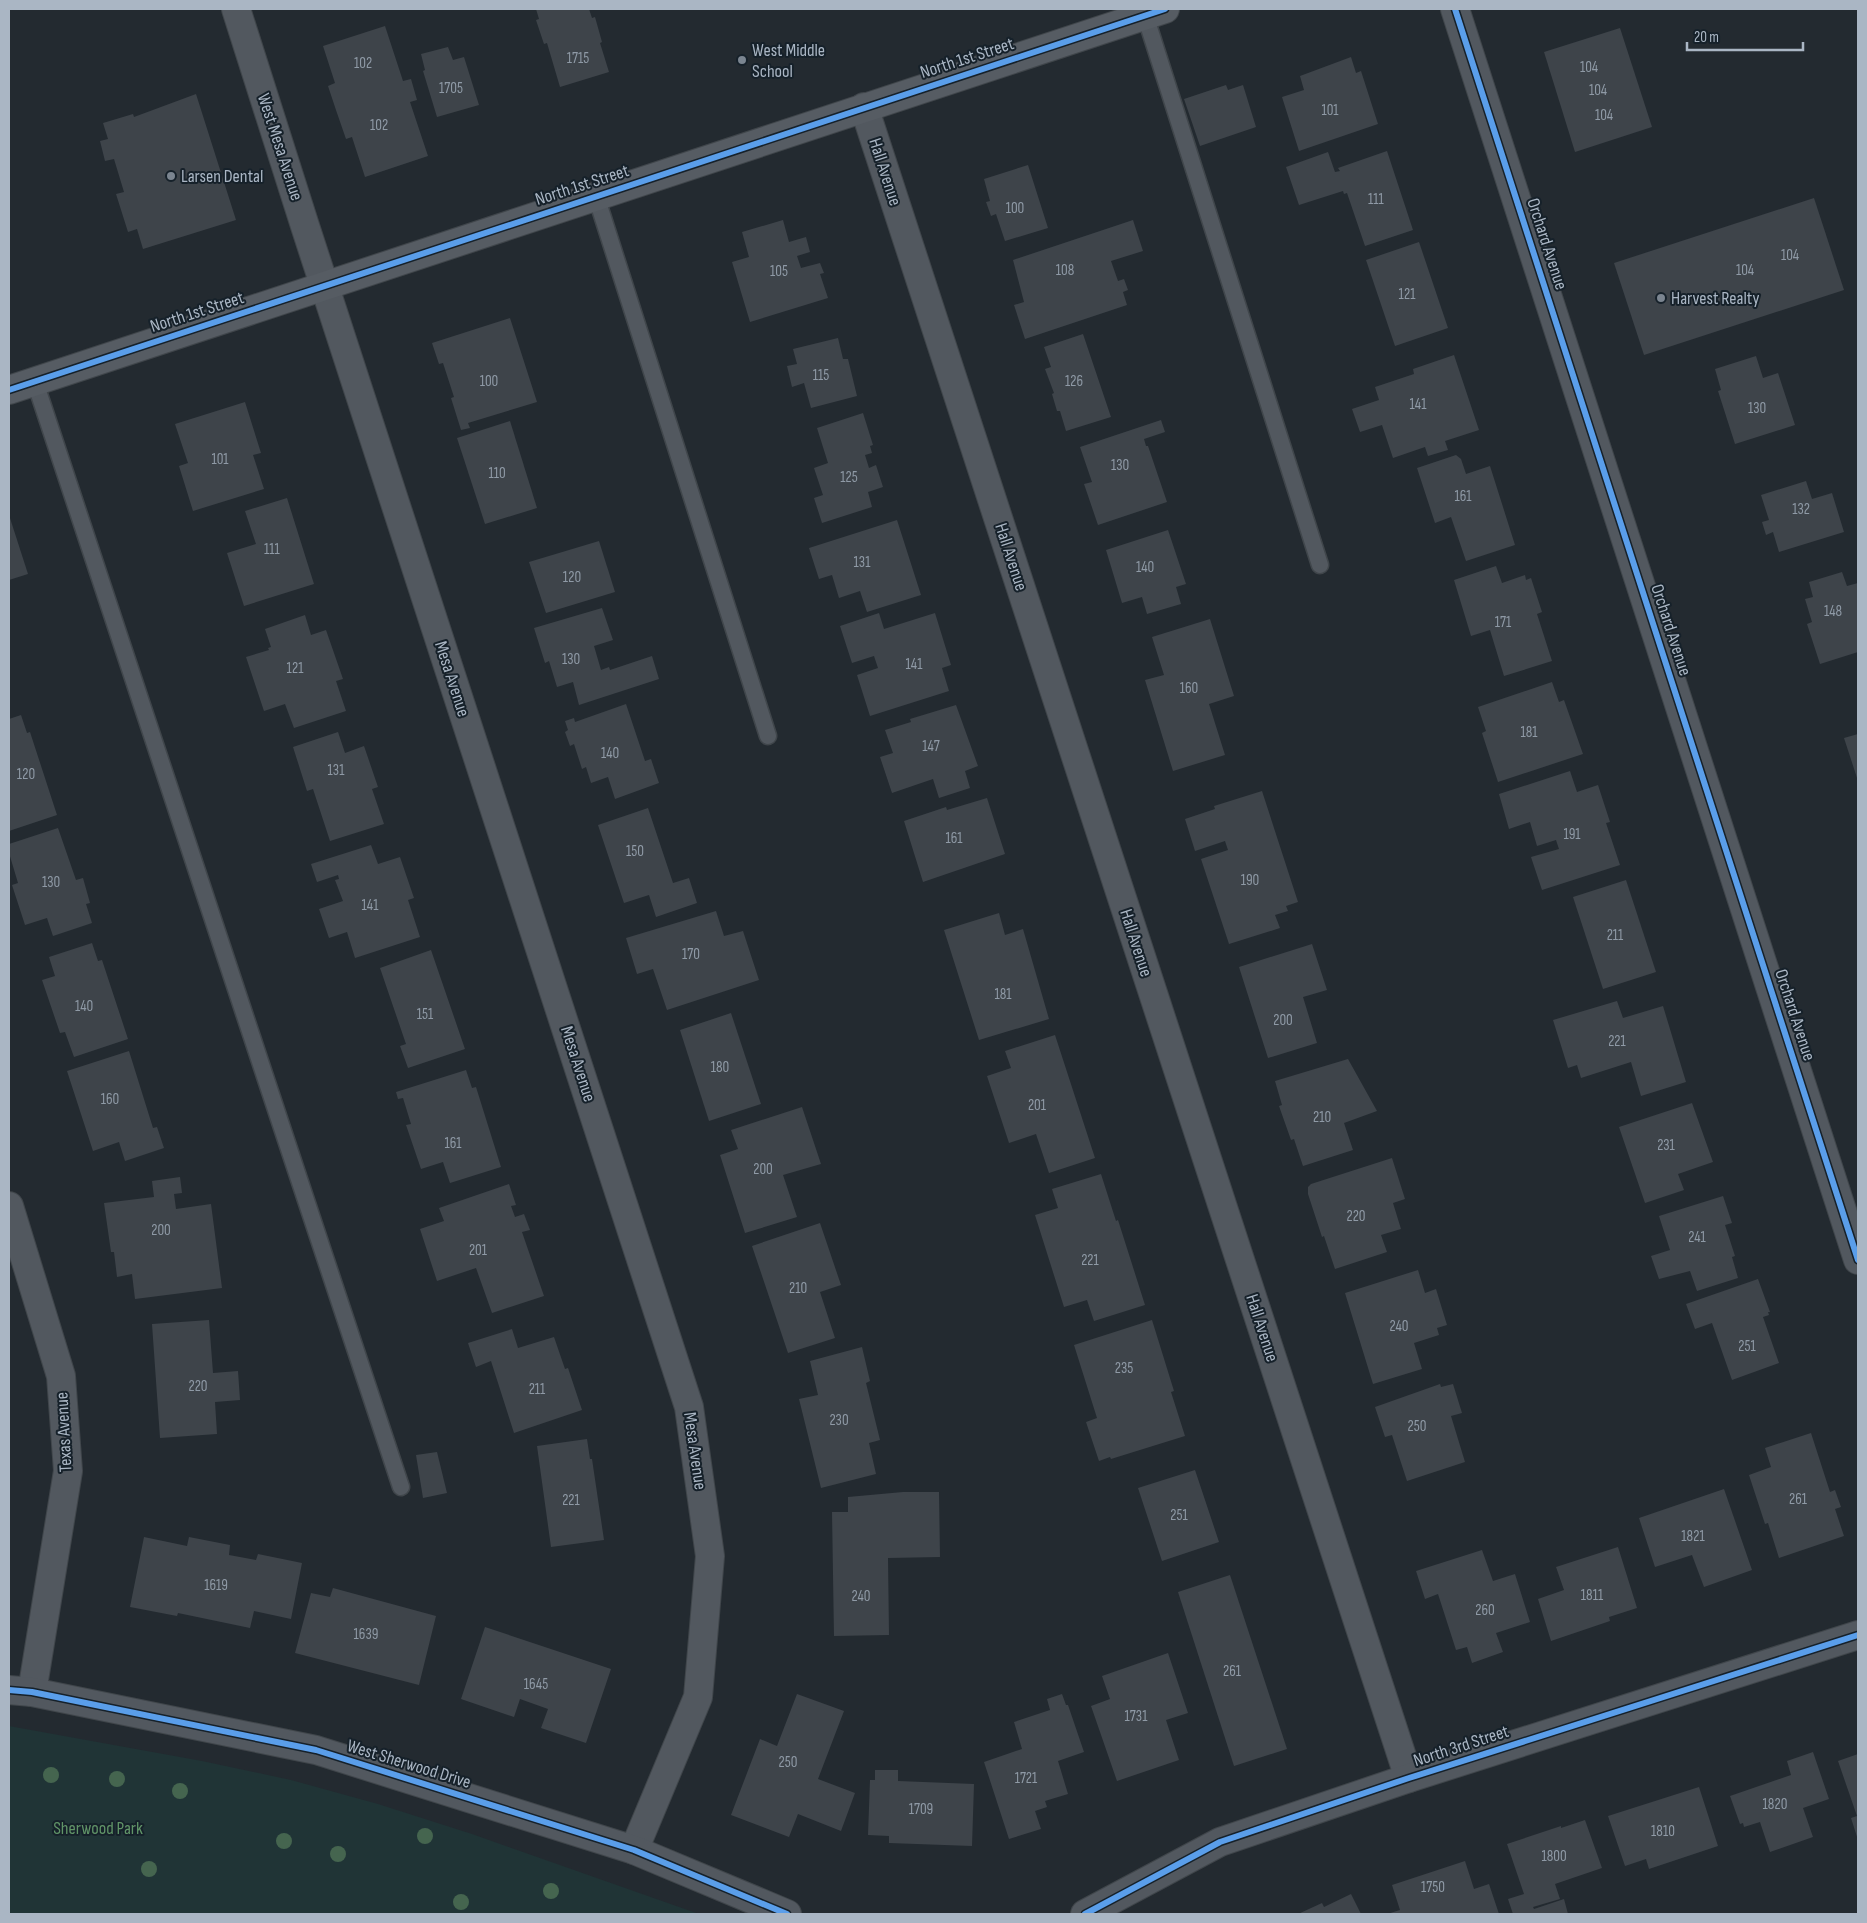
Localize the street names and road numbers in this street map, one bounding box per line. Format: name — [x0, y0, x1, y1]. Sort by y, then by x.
street label: North 1st Street — [918, 33, 1017, 83]
street label: West Mesa Avenue — [253, 91, 307, 203]
street label: Hall Avenue — [864, 136, 906, 208]
street label: North 1st Street — [533, 160, 632, 210]
street label: Orchard Avenue — [1522, 196, 1572, 292]
street label: North 1st Street — [148, 287, 247, 337]
street label: Hall Avenue — [990, 521, 1032, 593]
street label: Orchard Avenue — [1646, 582, 1696, 678]
street label: Mesa Avenue — [430, 639, 474, 719]
street label: Hall Avenue — [1115, 907, 1157, 979]
street label: Orchard Avenue — [1770, 967, 1820, 1063]
street label: Mesa Avenue — [556, 1024, 600, 1104]
street label: Hall Avenue — [1241, 1292, 1283, 1364]
street label: Texas Avenue — [51, 1391, 77, 1473]
street label: Mesa Avenue — [679, 1411, 711, 1491]
street label: North 3rd Street — [1411, 1721, 1512, 1771]
street label: West Sherwood Drive — [345, 1735, 473, 1793]

